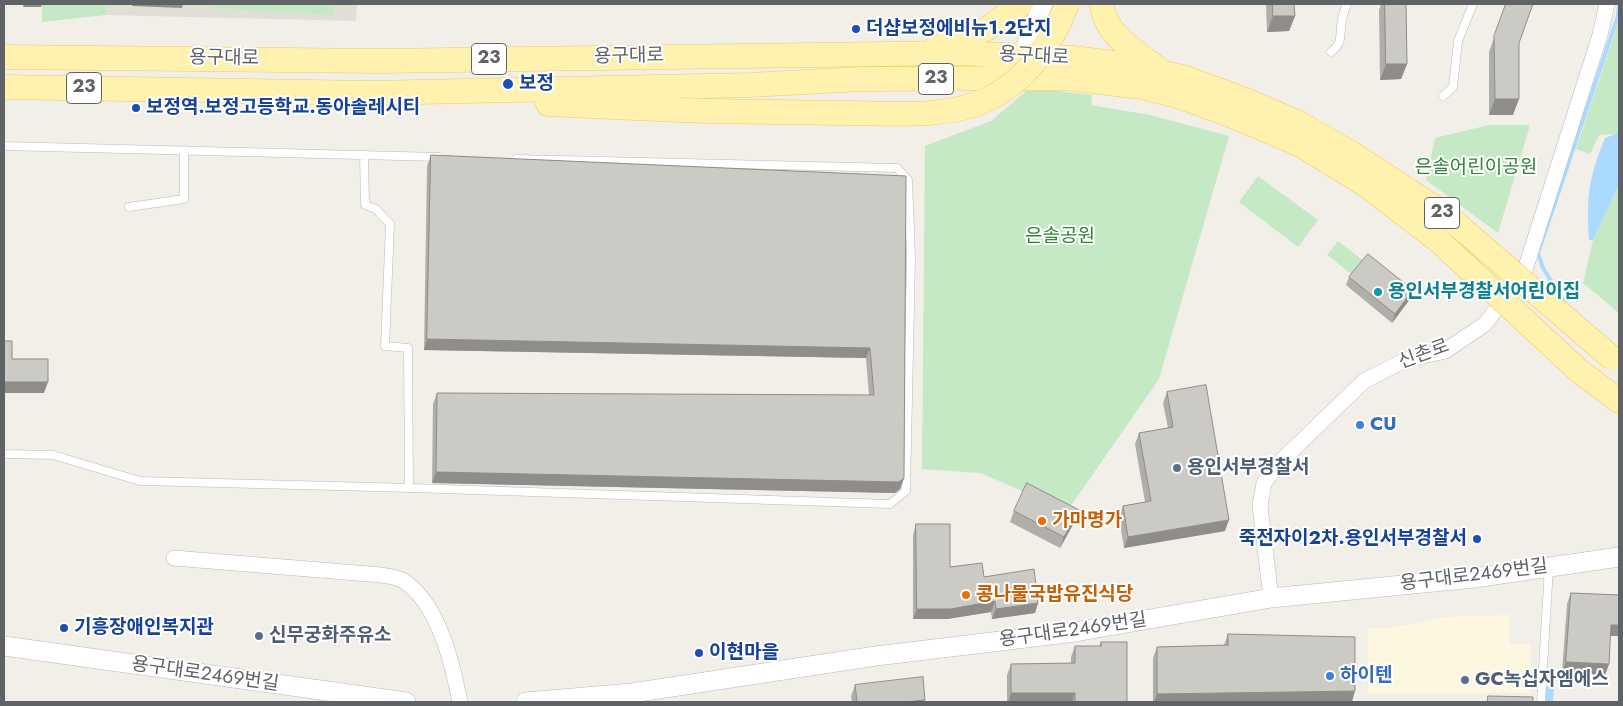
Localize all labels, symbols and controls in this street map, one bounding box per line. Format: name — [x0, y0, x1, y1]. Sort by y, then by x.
place label: 더샵보정에비뉴1.2단지 — [866, 18, 1052, 40]
marker: 더샵보정에비뉴1.2단지 — [850, 23, 862, 35]
road number: 23 — [472, 44, 506, 74]
street label: 용구대로 — [998, 44, 1070, 70]
street label: 용구대로 — [594, 45, 664, 69]
street label: 용구대로 — [189, 47, 259, 71]
road number: 23 — [918, 64, 954, 95]
road number: 23 — [66, 73, 102, 104]
place label: 보정 — [519, 73, 554, 95]
marker: 보정 — [501, 77, 515, 91]
place label: 보정역.보정고등학교.동아솔레시티 — [146, 97, 420, 119]
marker: 보정역.보정고등학교.동아솔레시티 — [130, 102, 142, 114]
park label: 은솔어린이공원 — [1415, 157, 1537, 179]
road number: 23 — [1424, 198, 1460, 228]
park label: 은솔공원 — [1025, 226, 1095, 248]
place label: 용인서부경찰서어린이집 — [1388, 281, 1580, 303]
marker: 용인서부경찰서어린이집 — [1372, 286, 1384, 298]
street label: 신촌로 — [1395, 335, 1453, 375]
place label: CU — [1370, 414, 1397, 436]
marker: CU — [1354, 419, 1366, 431]
place label: 용인서부경찰서 — [1187, 457, 1309, 479]
marker: 용인서부경찰서 — [1171, 462, 1183, 474]
place label: 가마명가 — [1052, 510, 1122, 532]
marker: 가마명가 — [1036, 515, 1048, 527]
place label: 죽전자이2차.용인서부경찰서 — [1239, 528, 1467, 550]
marker: 죽전자이2차.용인서부경찰서 — [1471, 533, 1483, 545]
street label: 용구대로2469번길 — [1399, 556, 1549, 596]
place label: 콩나물국밥유진식당 — [976, 584, 1133, 606]
marker: 콩나물국밥유진식당 — [960, 589, 972, 601]
street label: 용구대로2469번길 — [998, 609, 1148, 653]
place label: 기흥장애인복지관 — [74, 617, 214, 639]
marker: 기흥장애인복지관 — [58, 622, 70, 634]
place label: 신무궁화주유소 — [269, 625, 391, 647]
marker: 신무궁화주유소 — [253, 630, 265, 642]
place label: 이현마을 — [709, 642, 779, 664]
marker: 이현마을 — [693, 647, 705, 659]
street label: 용구대로2469번길 — [130, 653, 280, 697]
place label: 하이텐 — [1340, 665, 1392, 687]
place label: GC녹십자엠에스 — [1475, 669, 1609, 691]
marker: 하이텐 — [1324, 670, 1336, 682]
marker: GC녹십자엠에스 — [1459, 674, 1471, 686]

